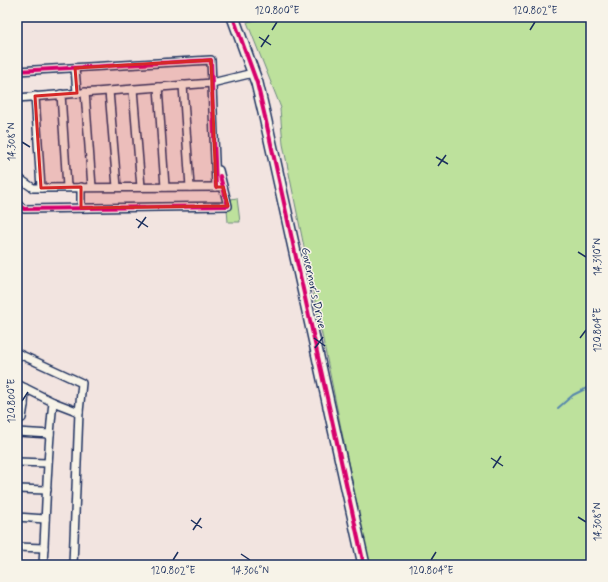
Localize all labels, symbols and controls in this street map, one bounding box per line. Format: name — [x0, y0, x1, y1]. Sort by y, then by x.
text: 120.800°E — [255, 4, 300, 18]
text: 120.802°E — [513, 4, 557, 18]
text: 14.308°N — [5, 122, 19, 161]
text: 14.310°N — [591, 238, 605, 276]
street label: Governor's Drive — [297, 246, 329, 330]
text: 120.804°E — [591, 308, 605, 352]
text: 120.800°E — [5, 378, 19, 423]
text: 14.308°N — [591, 502, 605, 541]
text: 120.802°E — [151, 564, 195, 578]
text: 14.306°N — [231, 564, 269, 578]
text: 120.804°E — [409, 564, 453, 578]

